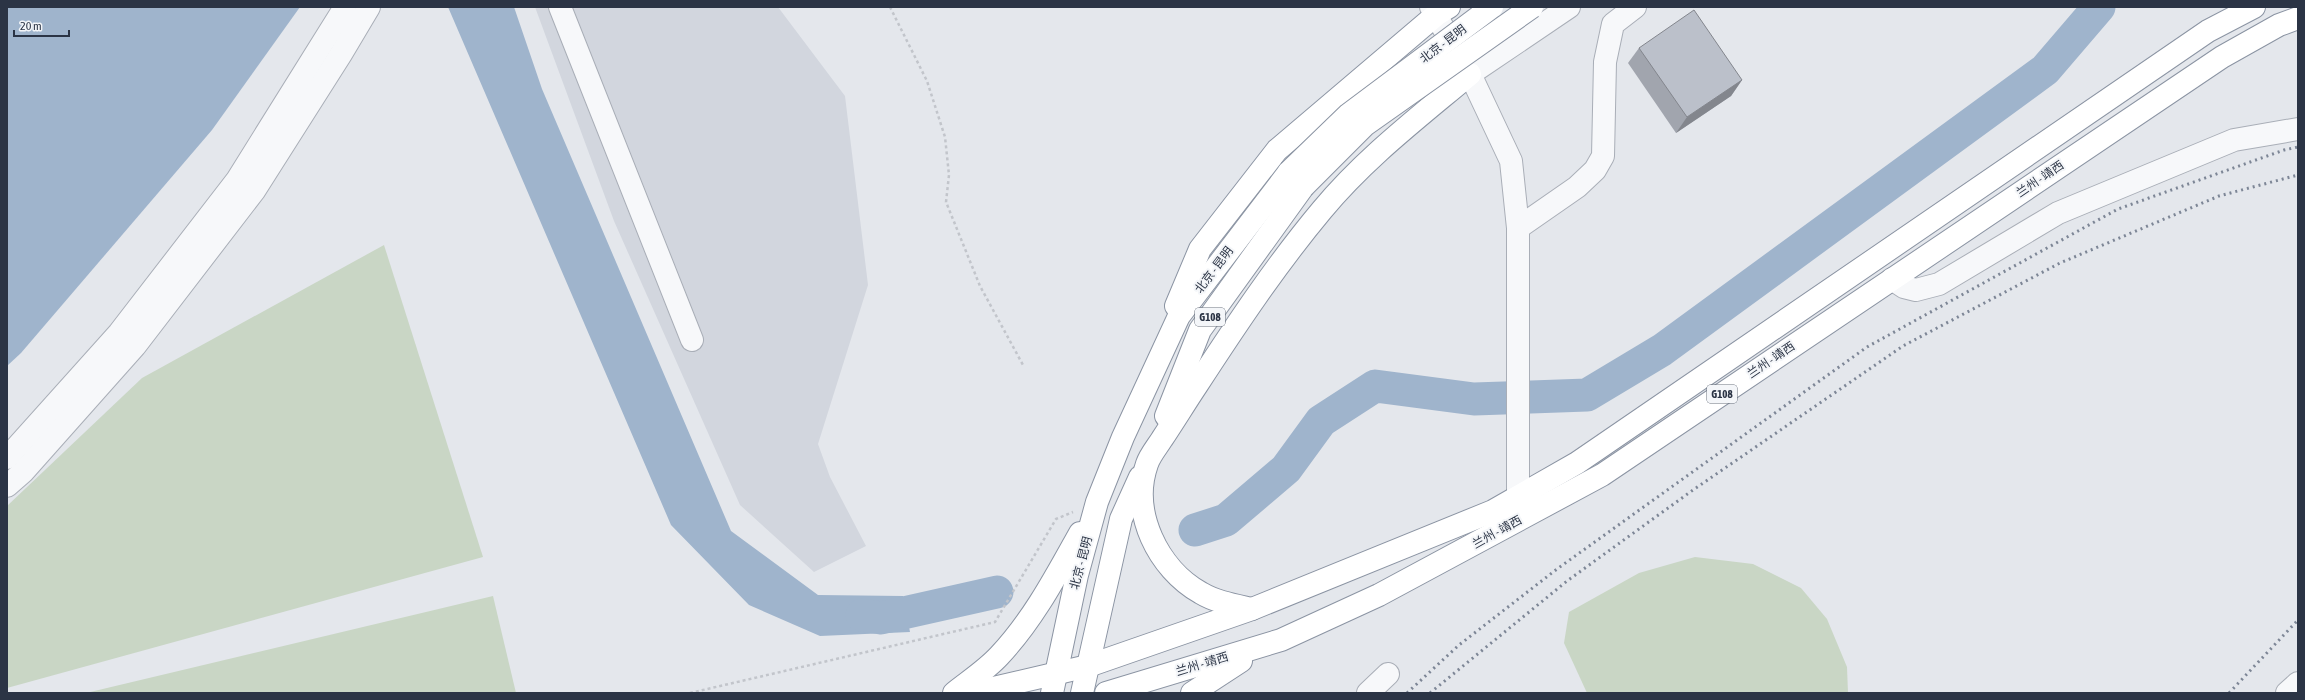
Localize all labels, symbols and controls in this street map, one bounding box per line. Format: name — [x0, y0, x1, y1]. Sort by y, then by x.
scale bar — [14, 12, 69, 38]
text: 20 m — [20, 19, 42, 33]
street label: 北京 - 昆明 — [1417, 22, 1469, 66]
street label: 兰州 - 靖西 — [2014, 158, 2066, 200]
street label: 北京 - 昆明 — [1192, 244, 1236, 296]
road number: G108 — [1195, 308, 1225, 326]
street label: 兰州 - 靖西 — [1745, 339, 1797, 381]
road number: G108 — [1707, 385, 1737, 403]
street label: 兰州 - 靖西 — [1470, 513, 1524, 551]
street label: 北京 - 昆明 — [1067, 535, 1095, 591]
street label: 兰州 - 靖西 — [1174, 649, 1230, 679]

